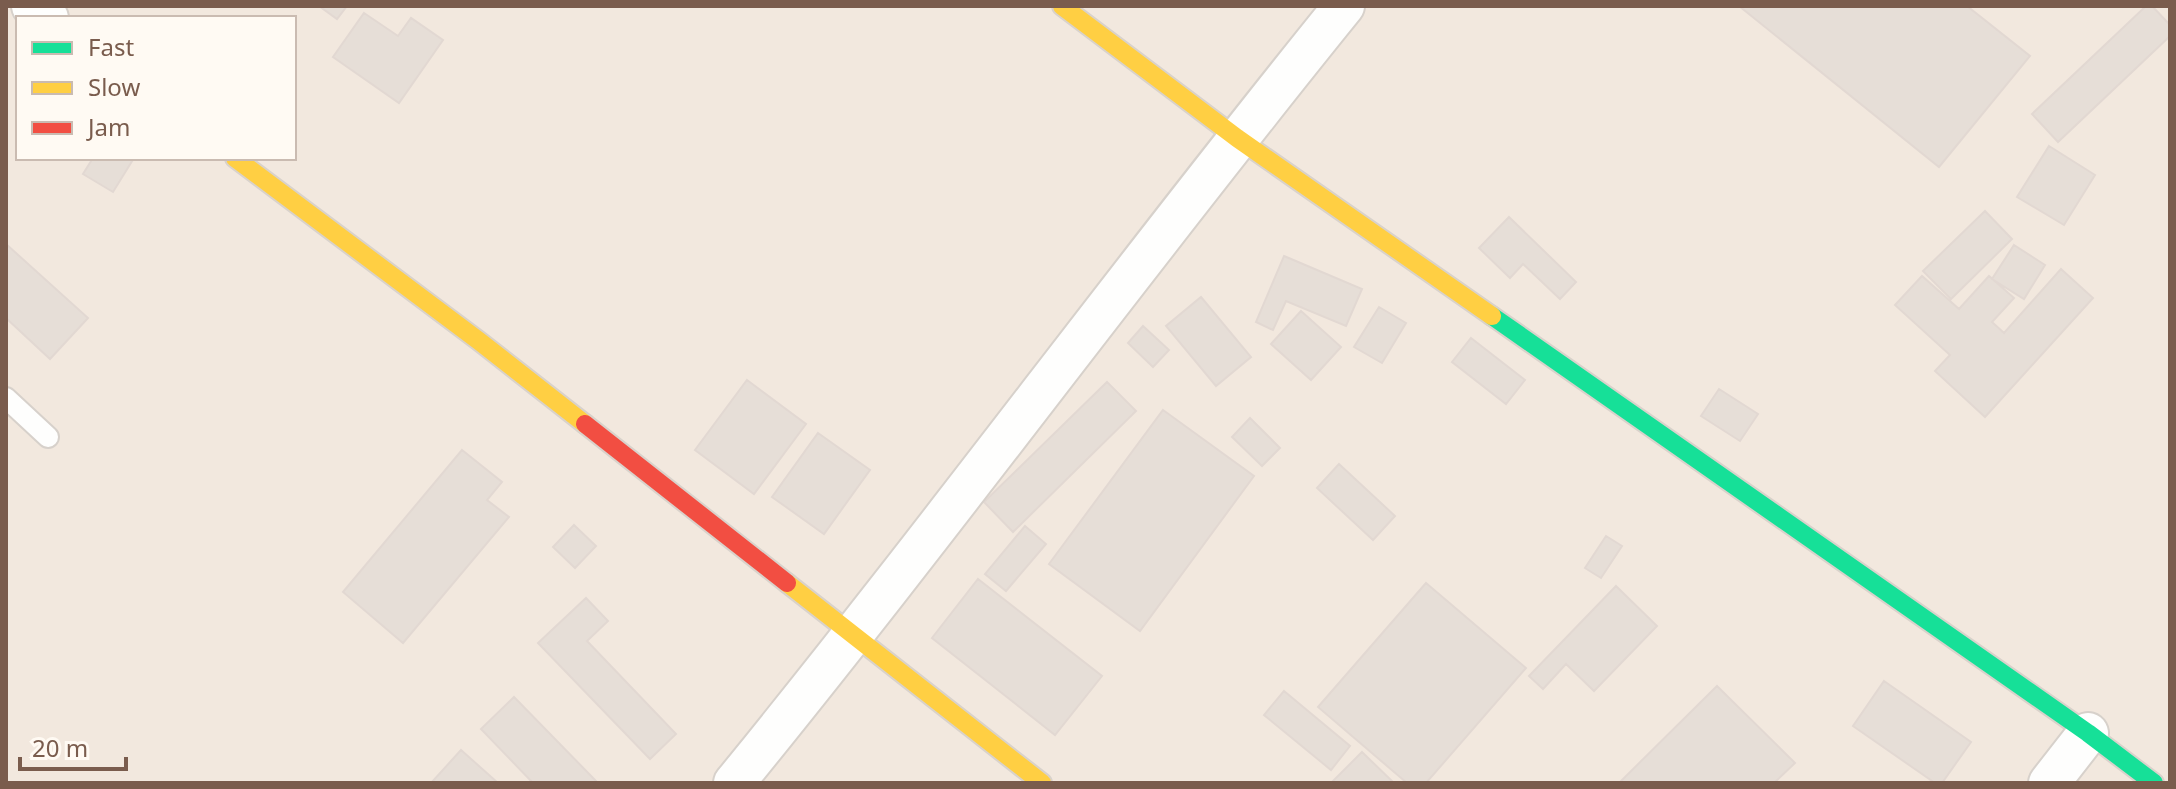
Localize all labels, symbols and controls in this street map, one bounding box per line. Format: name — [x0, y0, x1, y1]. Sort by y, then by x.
legend — [16, 16, 296, 160]
text: Fast — [88, 30, 134, 63]
text: Slow — [88, 70, 140, 103]
text: Jam — [86, 110, 130, 143]
scale bar — [20, 721, 126, 771]
text: 20 m — [32, 731, 88, 764]

